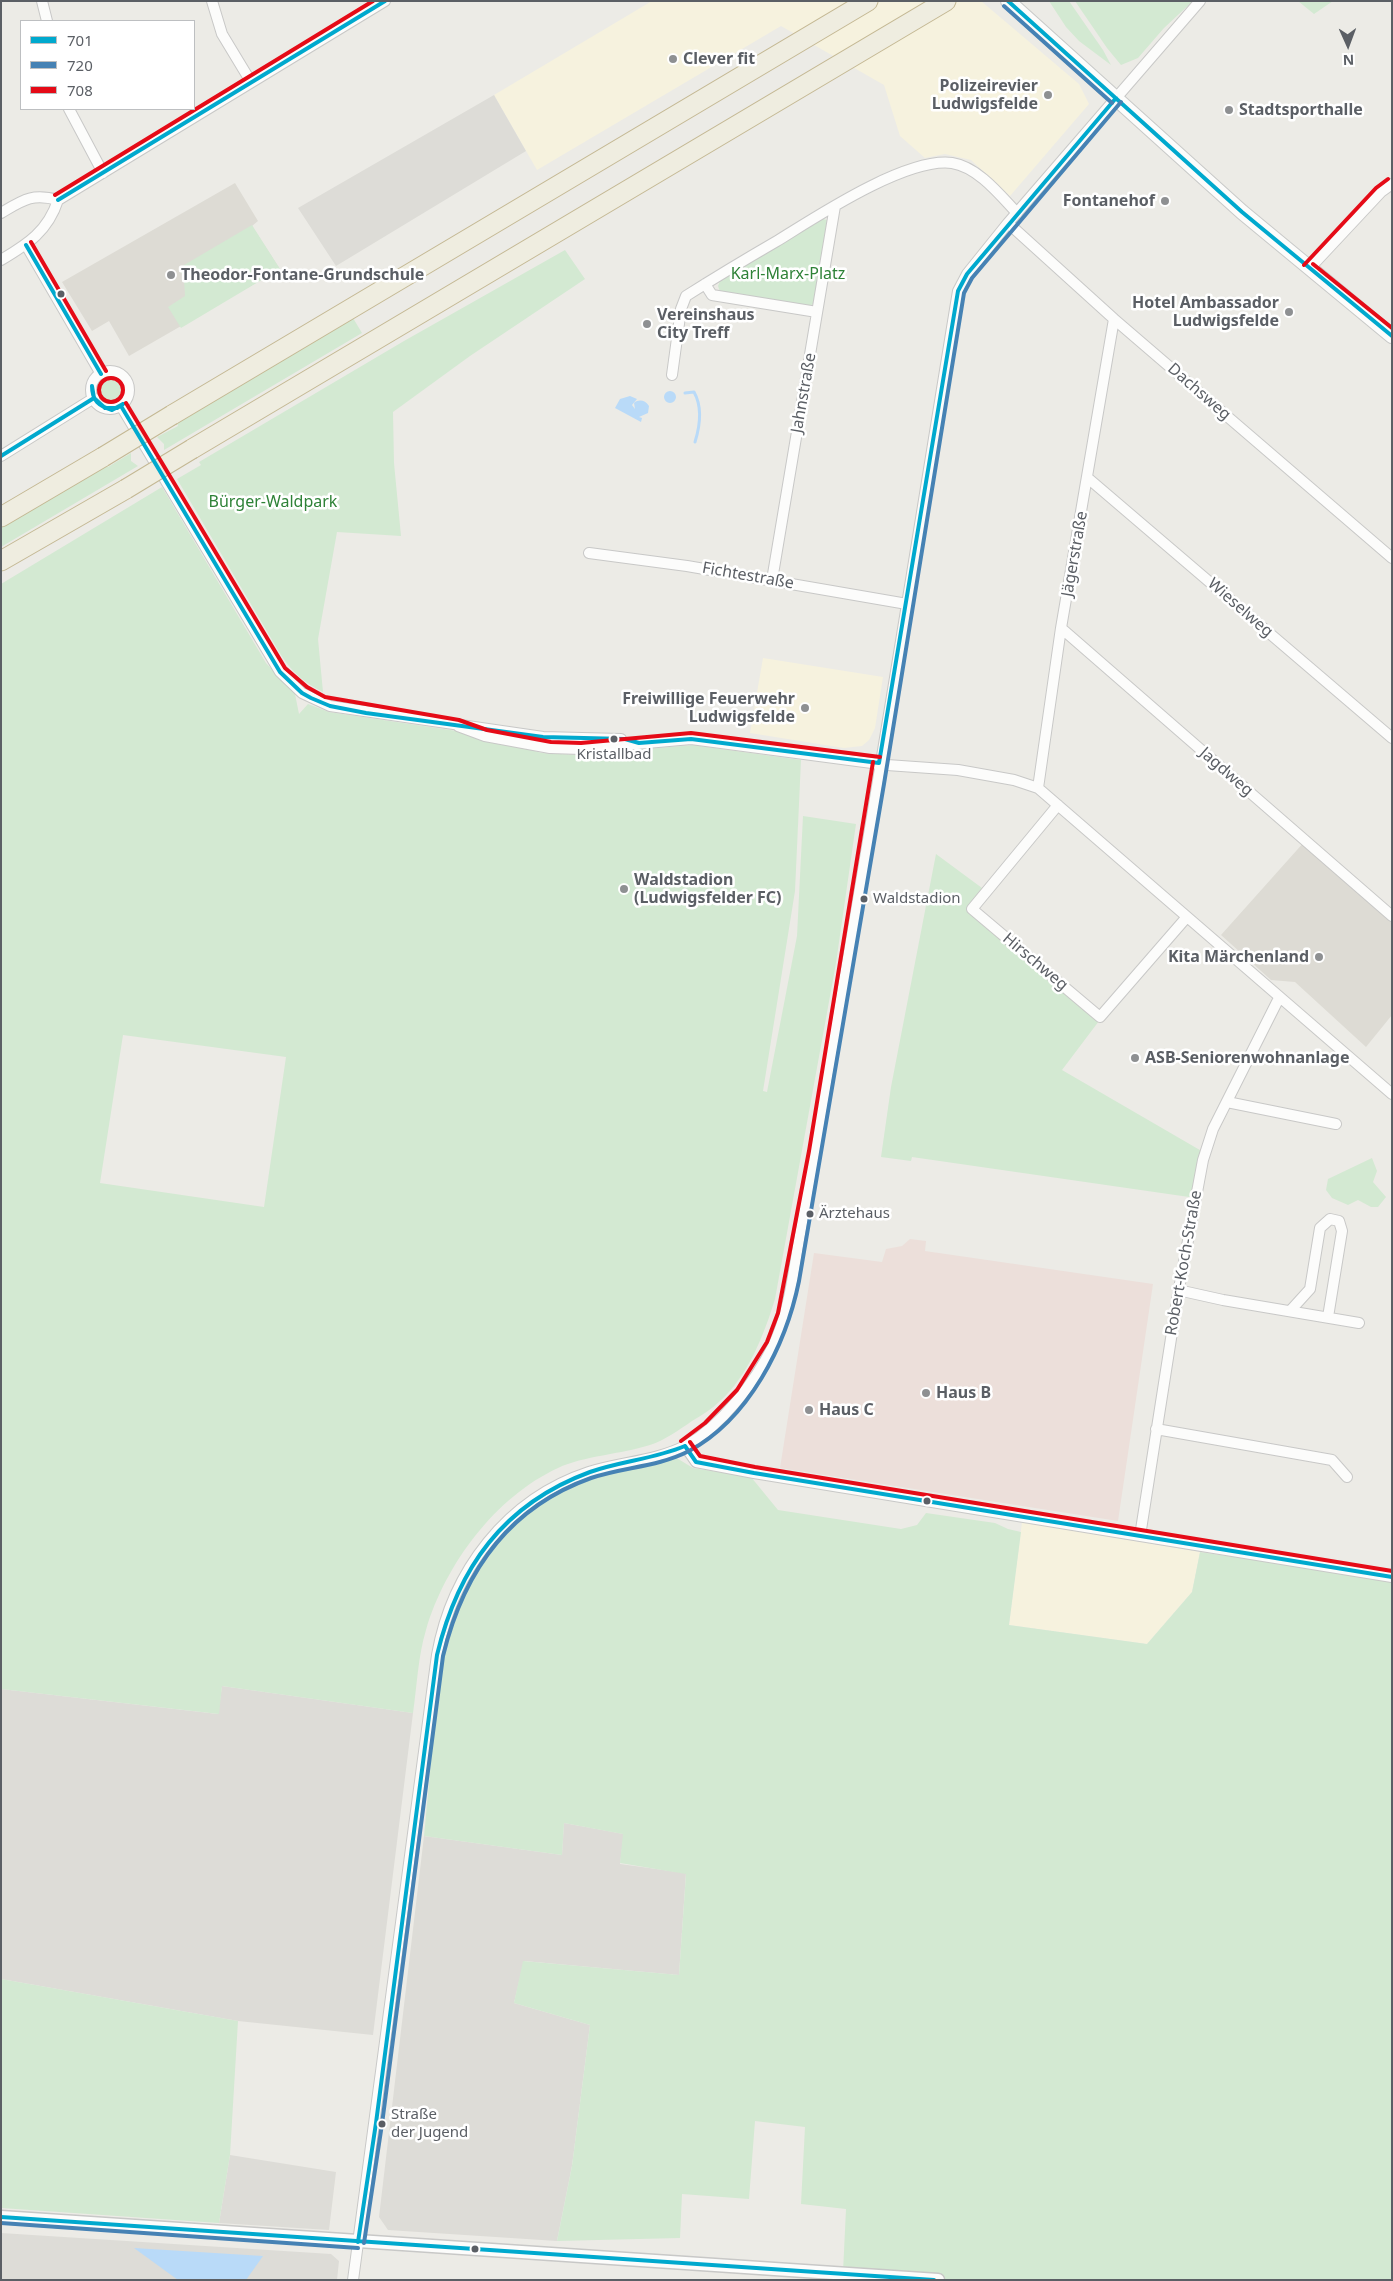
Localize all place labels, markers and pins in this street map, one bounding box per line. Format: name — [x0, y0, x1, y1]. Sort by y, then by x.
place label: Clever fit — [683, 49, 755, 69]
marker: Clever fit — [667, 53, 679, 65]
place label: Polizeirevier Ludwigsfelde — [932, 76, 1038, 114]
marker: Polizeirevier Ludwigsfelde — [1042, 89, 1054, 101]
place label: Stadtsporthalle — [1239, 100, 1363, 120]
marker: Stadtsporthalle — [1223, 104, 1235, 116]
place label: Fontanehof — [1063, 191, 1155, 211]
marker: Fontanehof — [1159, 195, 1171, 207]
place label: Theodor-Fontane-Grundschule — [181, 265, 424, 285]
marker: Theodor-Fontane-Grundschule — [165, 269, 177, 281]
unlabelled marker — [56, 289, 66, 299]
place label: Hotel Ambassador Ludwigsfelde — [1132, 293, 1279, 331]
place label: Vereinshaus City Treff — [657, 305, 755, 343]
marker: Hotel Ambassador Ludwigsfelde — [1283, 306, 1295, 318]
marker: Vereinshaus City Treff — [641, 318, 653, 330]
place label: Freiwillige Feuerwehr Ludwigsfelde — [622, 689, 795, 727]
marker: Freiwillige Feuerwehr Ludwigsfelde — [799, 702, 811, 714]
marker: Kristallbad — [609, 734, 619, 744]
place label: Kristallbad — [577, 746, 651, 764]
place label: Waldstadion (Ludwigsfelder FC) — [634, 870, 781, 908]
marker: Waldstadion (Ludwigsfelder FC) — [618, 883, 630, 895]
place label: Waldstadion — [873, 890, 961, 908]
marker: Waldstadion — [859, 894, 869, 904]
place label: Kita Märchenland — [1168, 947, 1309, 967]
marker: Kita Märchenland — [1313, 951, 1325, 963]
place label: ASB-Seniorenwohnanlage — [1145, 1048, 1349, 1068]
marker: ASB-Seniorenwohnanlage — [1129, 1052, 1141, 1064]
place label: Ärztehaus — [819, 1205, 890, 1223]
marker: Ärztehaus — [805, 1209, 815, 1219]
place label: Haus B — [936, 1383, 991, 1403]
marker: Haus B — [920, 1387, 932, 1399]
place label: Haus C — [819, 1400, 874, 1420]
marker: Haus C — [803, 1404, 815, 1416]
unlabelled marker — [922, 1496, 932, 1506]
place label: Straße der Jugend — [391, 2106, 468, 2141]
marker: Straße der Jugend — [377, 2119, 387, 2129]
unlabelled marker — [470, 2244, 480, 2254]

